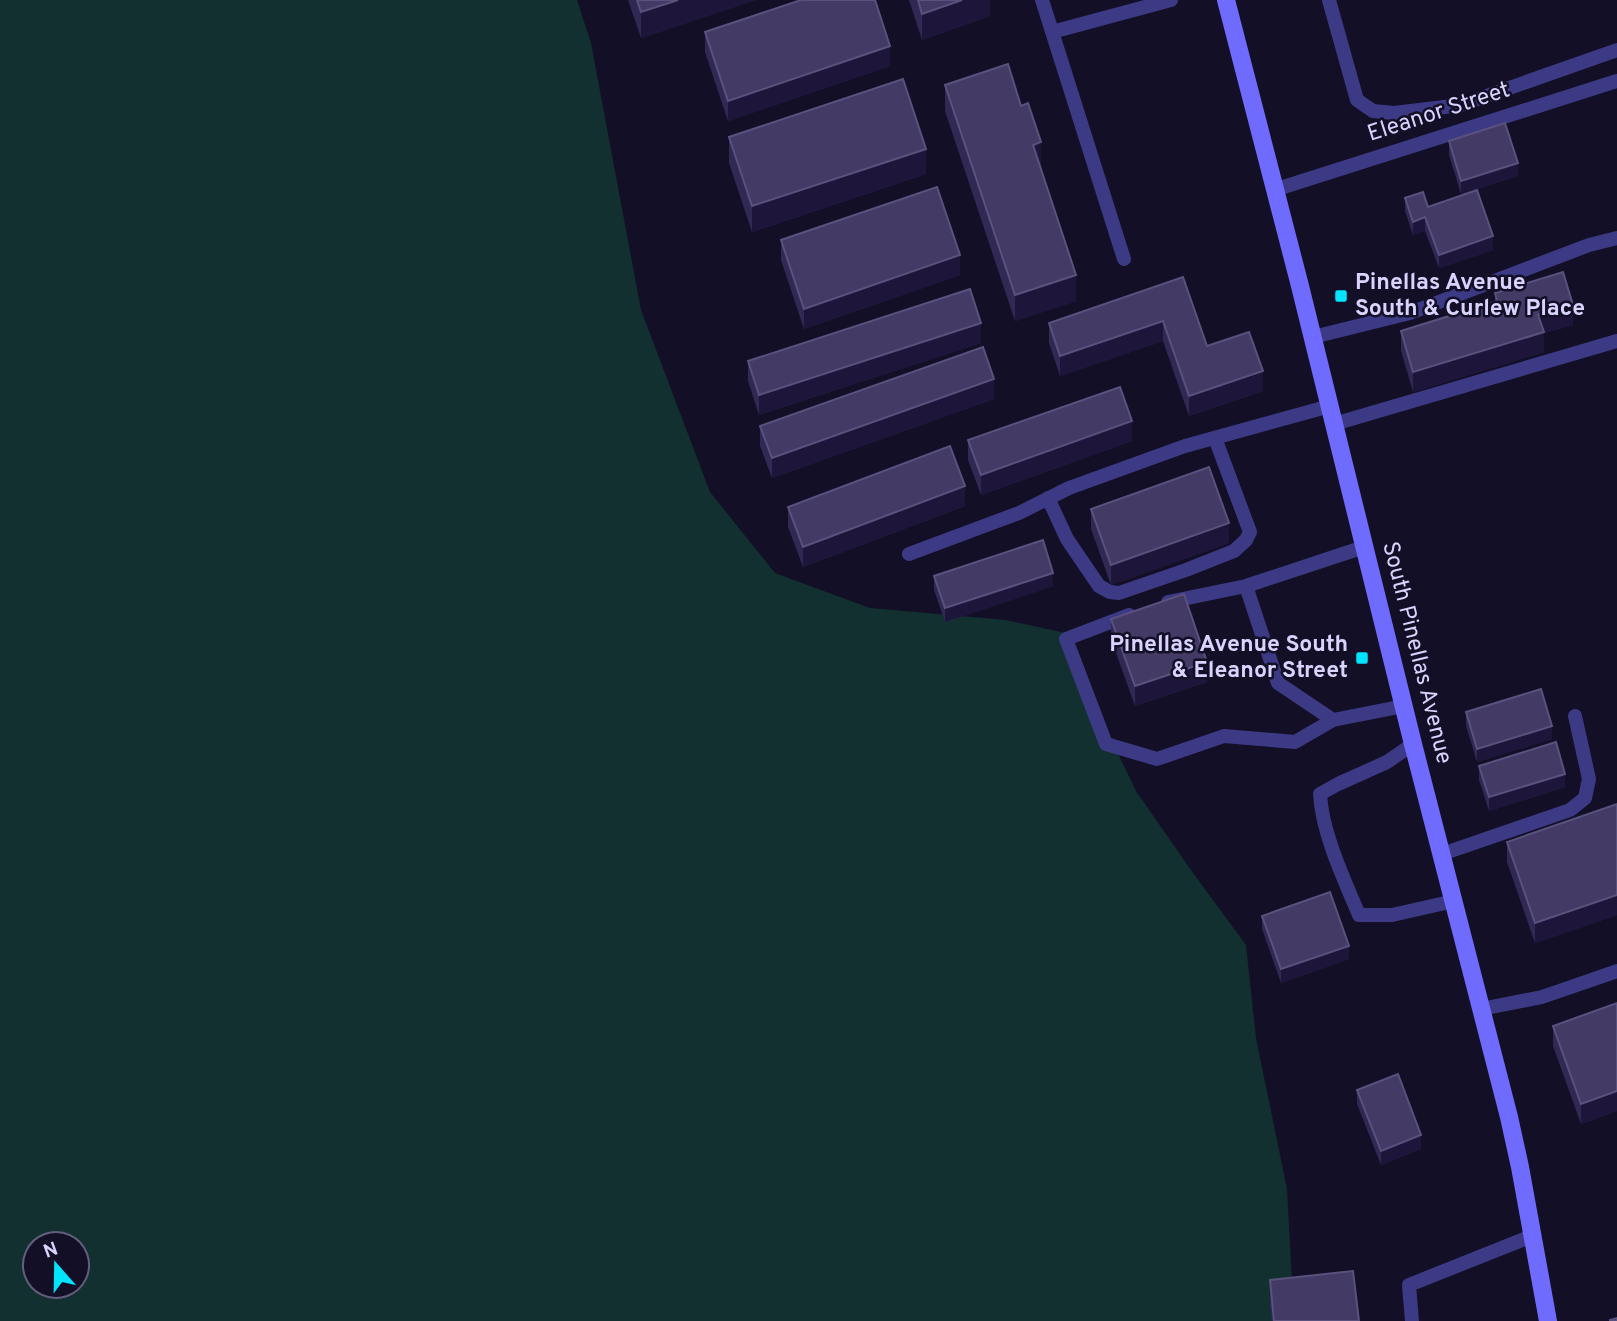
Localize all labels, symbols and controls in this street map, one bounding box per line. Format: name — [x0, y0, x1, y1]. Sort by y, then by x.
street label: Eleanor Street — [1364, 76, 1514, 150]
place label: Pinellas Avenue South & Curlew Place — [1355, 269, 1585, 324]
marker: Pinellas Avenue South & Curlew Place — [1333, 288, 1349, 304]
street label: South Pinellas Avenue — [1374, 539, 1458, 767]
place label: Pinellas Avenue South & Eleanor Street — [1109, 631, 1348, 686]
marker: Pinellas Avenue South & Eleanor Street — [1354, 650, 1370, 666]
north arrow — [21, 1230, 91, 1300]
text: N — [40, 1237, 61, 1265]

